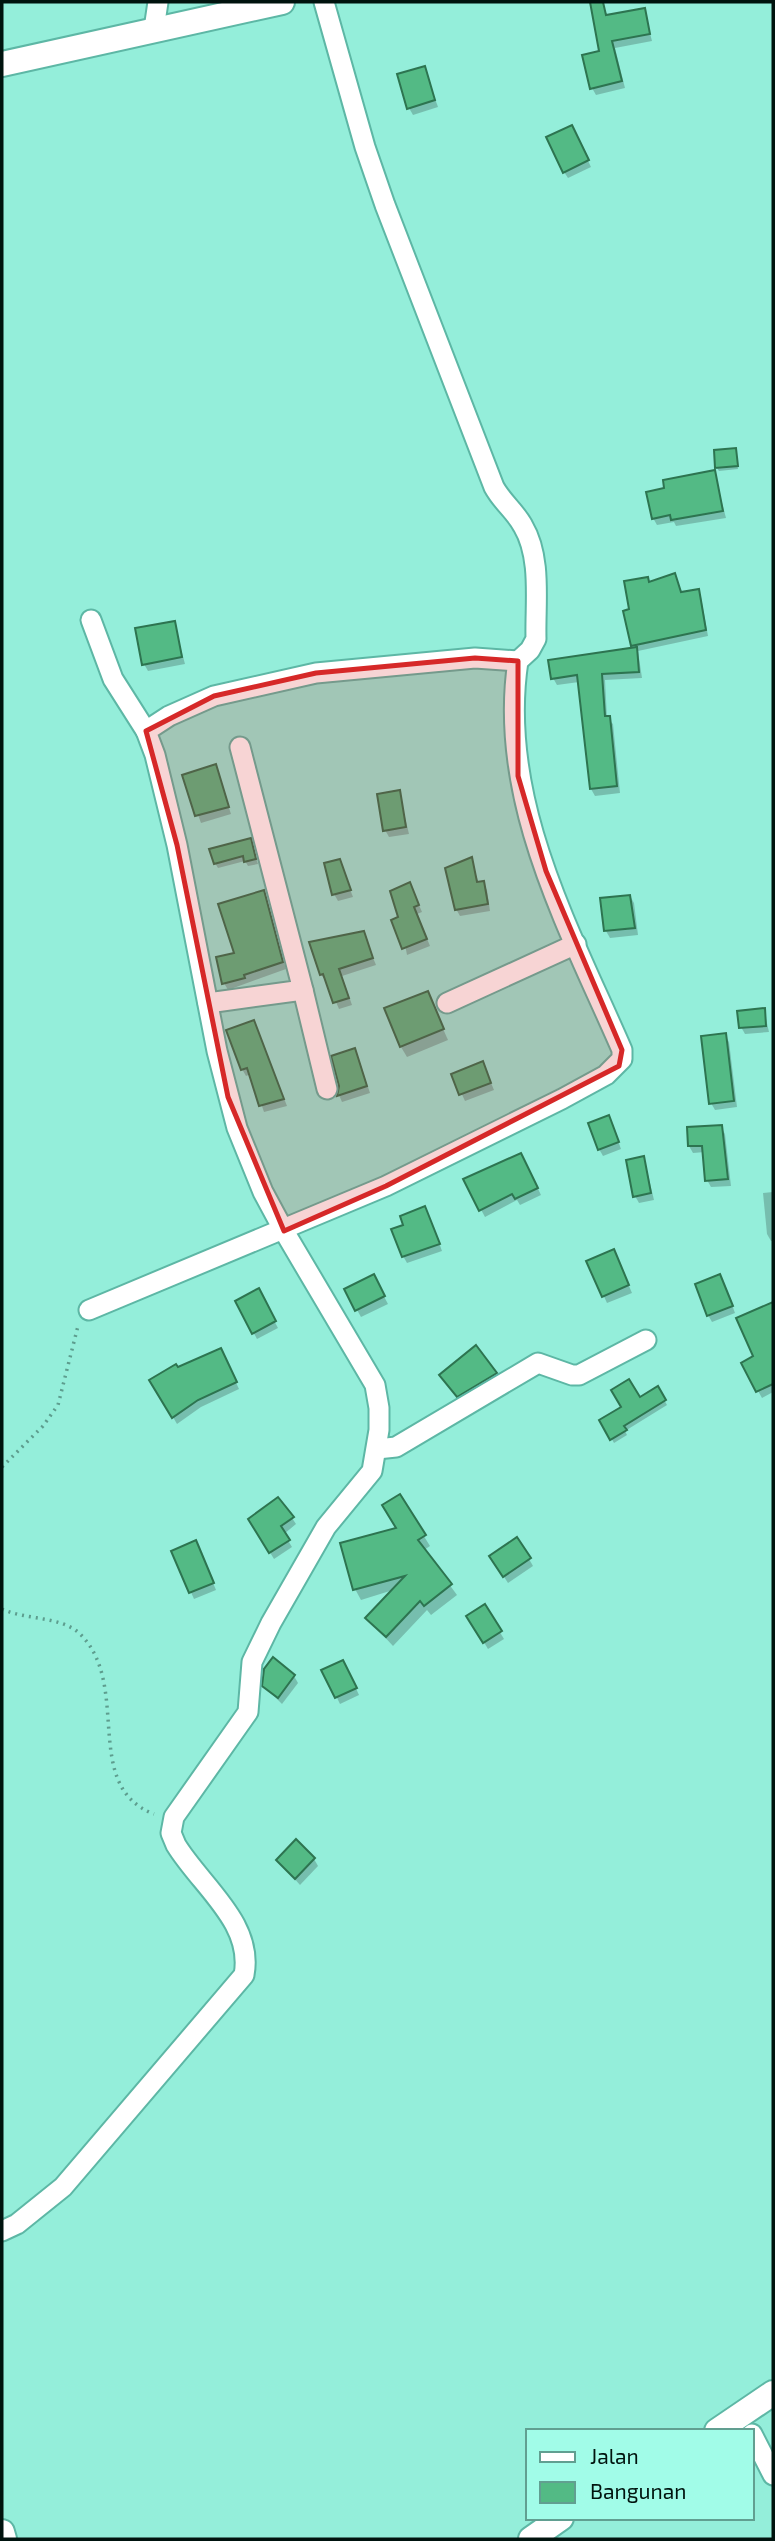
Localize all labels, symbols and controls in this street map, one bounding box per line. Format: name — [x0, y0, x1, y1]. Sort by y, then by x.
legend — [526, 2429, 754, 2520]
text: Jalan — [590, 2443, 639, 2468]
text: Bangunan — [590, 2478, 686, 2503]

